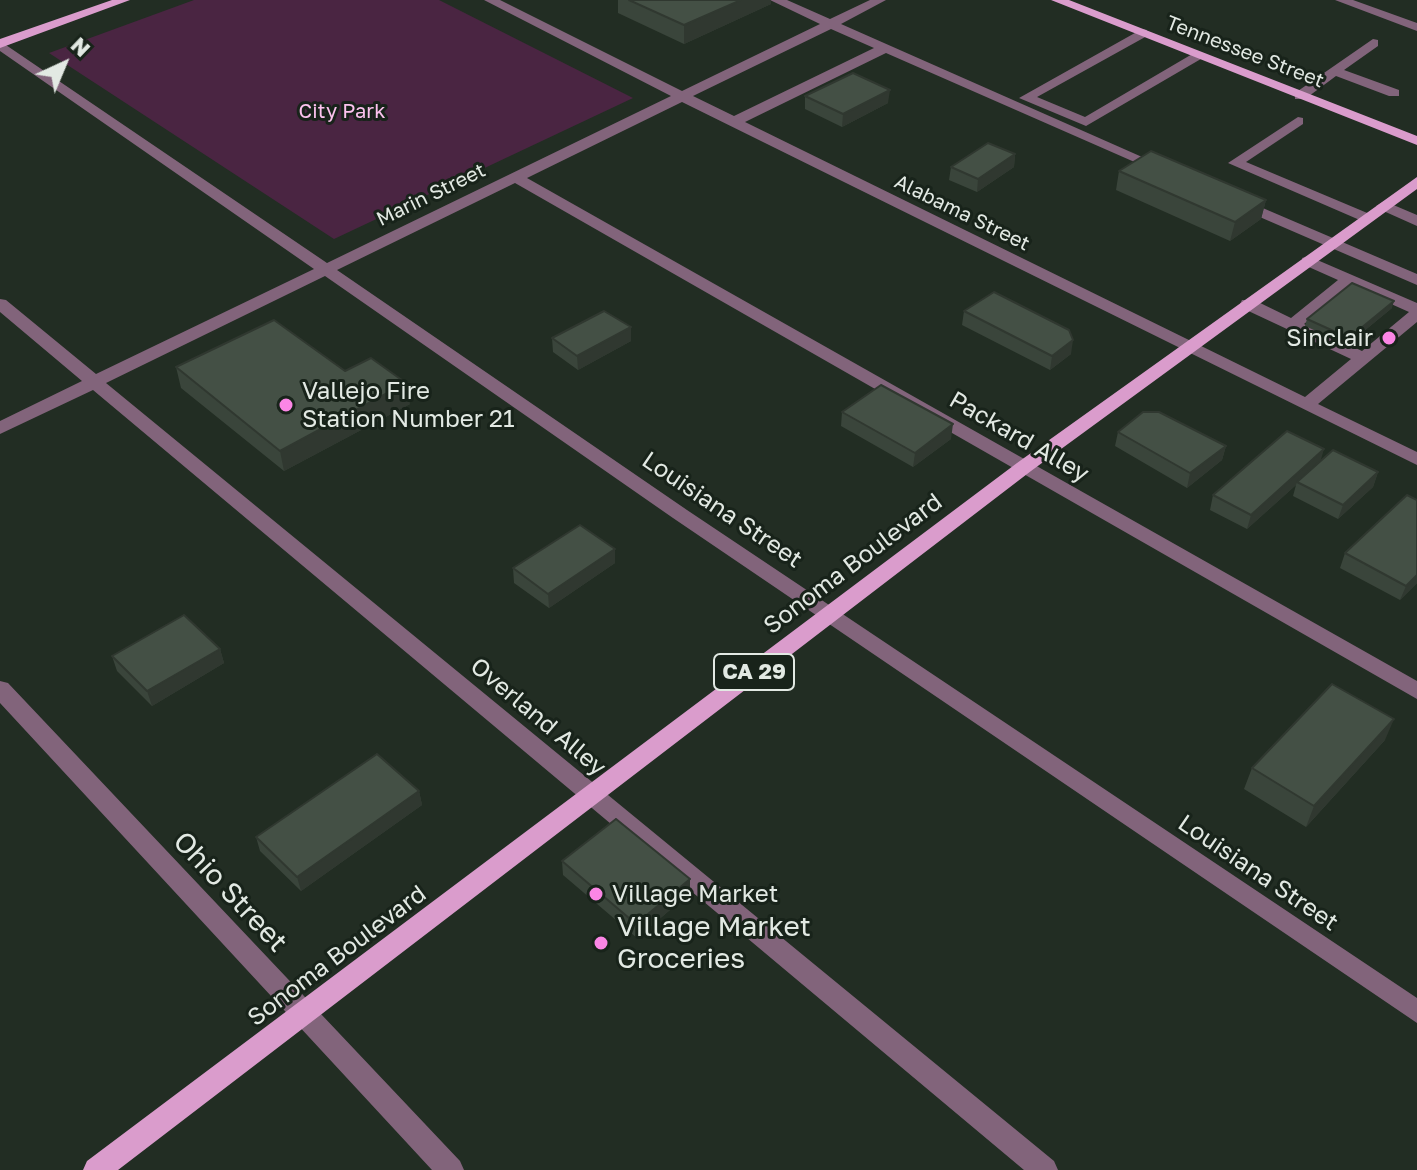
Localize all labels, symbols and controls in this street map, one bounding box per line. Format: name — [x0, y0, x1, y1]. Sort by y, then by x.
street label: Tennessee Street — [1163, 11, 1327, 93]
north arrow — [24, 24, 104, 104]
text: N — [66, 31, 96, 62]
park label: City Park — [299, 100, 385, 124]
street label: Marin Street — [373, 158, 489, 232]
street label: Alabama Street — [890, 170, 1034, 256]
place label: Sinclair — [1286, 324, 1373, 352]
marker: Sinclair — [1380, 329, 1398, 347]
place label: Vallejo Fire Station Number 21 — [302, 377, 515, 433]
street label: Packard Alley — [944, 385, 1094, 489]
marker: Vallejo Fire Station Number 21 — [277, 396, 295, 414]
street label: Louisiana Street — [636, 446, 808, 574]
street label: Sonoma Boulevard — [758, 488, 948, 640]
street label: Overland Alley — [464, 652, 612, 782]
road number: CA 29 — [714, 654, 794, 690]
street label: Louisiana Street — [1172, 809, 1344, 937]
street label: Ohio Street — [166, 825, 294, 959]
street label: Sonoma Boulevard — [242, 880, 432, 1032]
place label: Village Market — [612, 880, 778, 908]
marker: Village Market — [587, 885, 605, 903]
place label: Village Market Groceries — [617, 910, 811, 976]
marker: Village Market Groceries — [592, 934, 610, 952]

